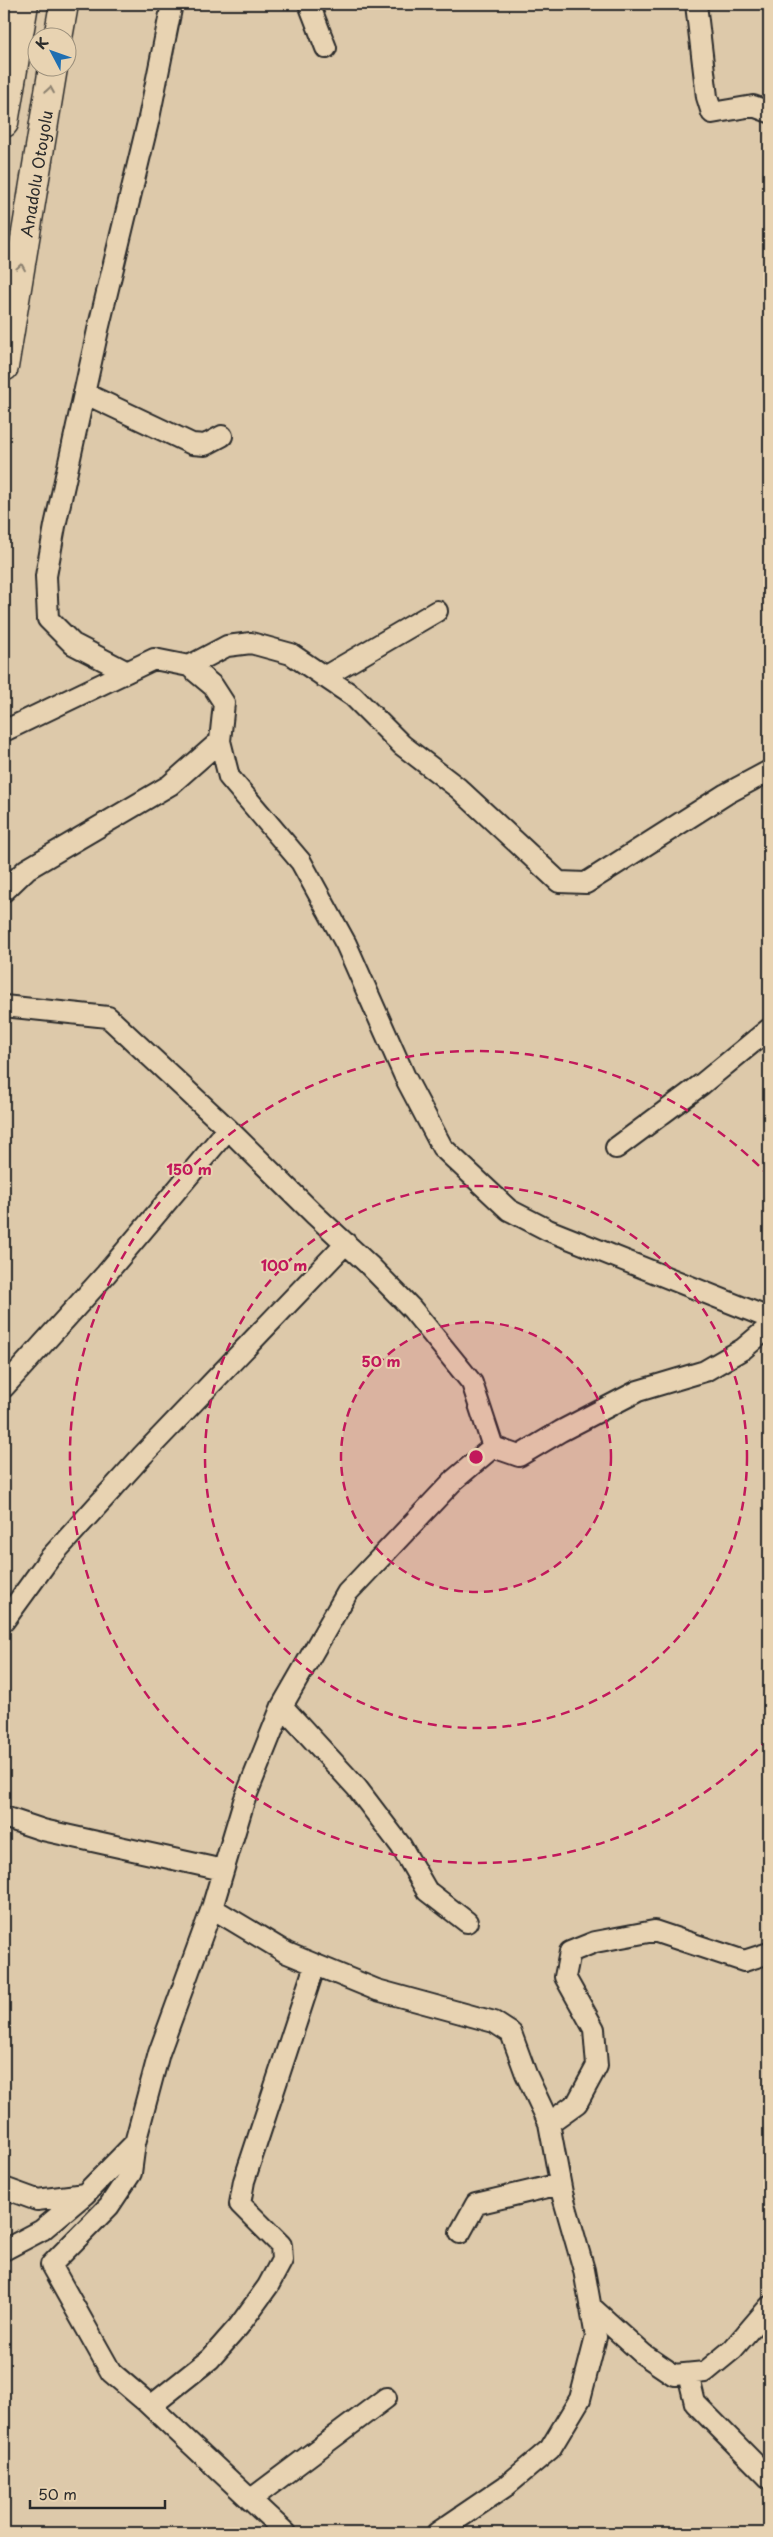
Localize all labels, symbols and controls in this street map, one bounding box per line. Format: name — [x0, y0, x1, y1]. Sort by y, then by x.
north arrow — [28, 28, 78, 78]
text: K — [31, 32, 53, 54]
one-way arrow — [44, 85, 54, 94]
street label: Anadolu Otoyolu — [13, 108, 58, 239]
one-way arrow — [15, 263, 26, 271]
text: 150 m — [166, 1157, 212, 1180]
text: 100 m — [261, 1253, 307, 1276]
text: 50 m — [362, 1349, 400, 1372]
centre of rings — [467, 1448, 485, 1466]
scale bar — [30, 2477, 165, 2509]
text: 50 m — [38, 2482, 77, 2505]

